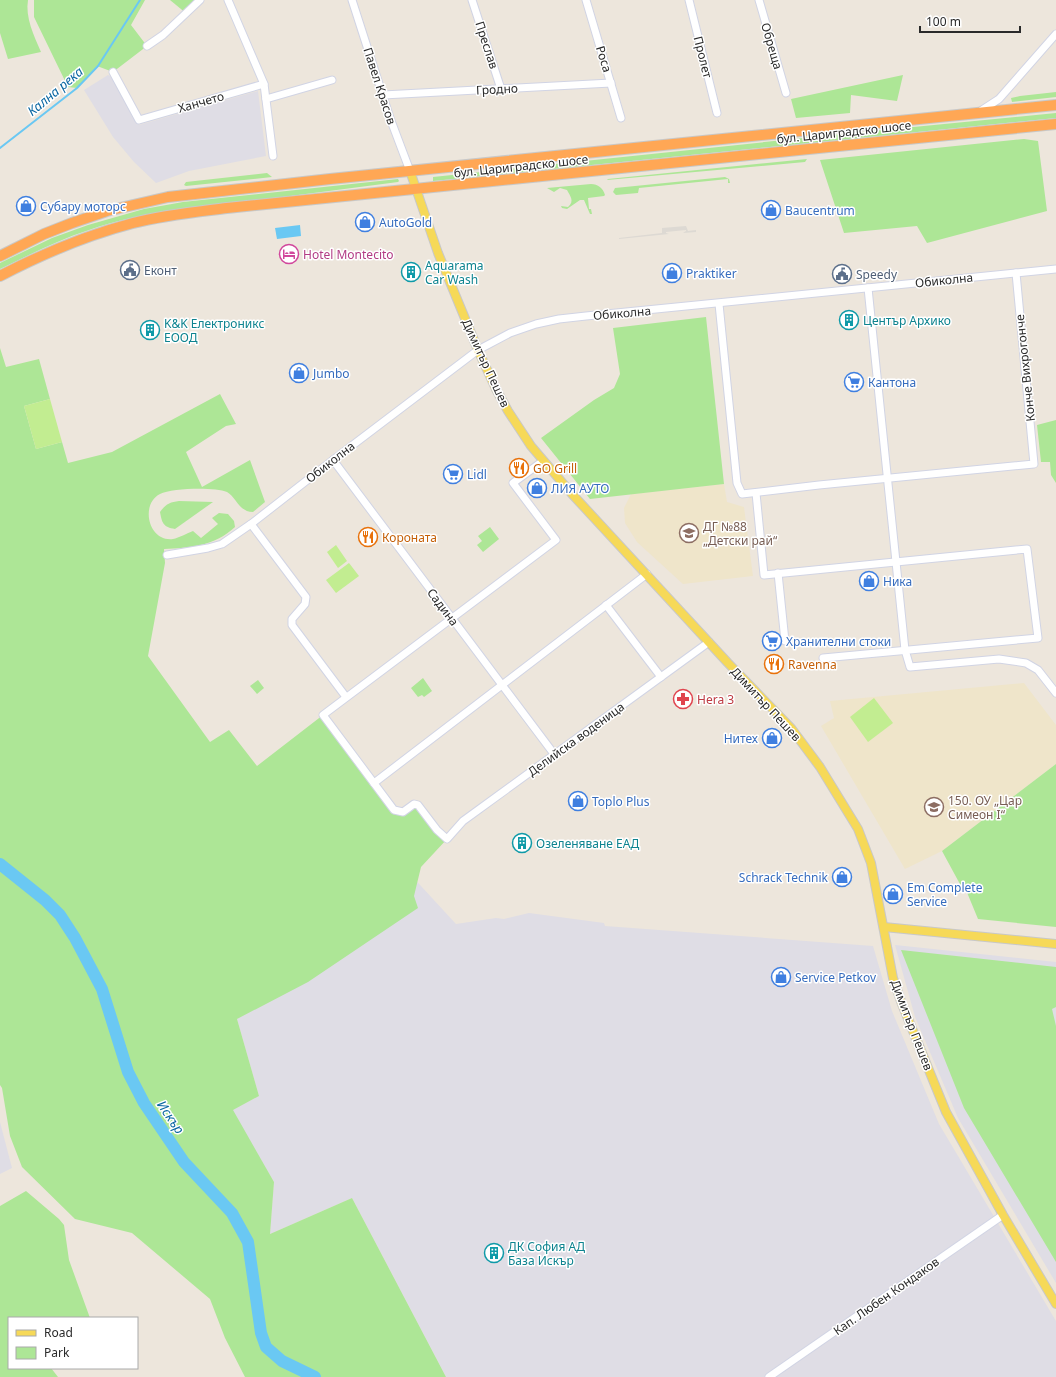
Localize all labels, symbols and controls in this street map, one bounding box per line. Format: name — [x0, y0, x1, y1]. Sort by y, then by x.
scale bar — [920, 8, 1020, 34]
text: 100 m — [926, 13, 961, 30]
street label: Преслав — [471, 19, 503, 71]
street label: Обреща — [757, 21, 787, 71]
street label: Пролет — [690, 34, 716, 80]
street label: Роса — [592, 44, 616, 74]
street label: Павел Красов — [360, 45, 401, 127]
water label: Кална река — [23, 62, 87, 120]
street label: Гродно — [476, 79, 518, 99]
street label: Ханчето — [176, 87, 226, 117]
street label: бул. Цариградско шосе — [776, 116, 912, 148]
street label: бул. Цариградско шосе — [453, 150, 589, 182]
shop icon: Субару моторс — [15, 195, 37, 217]
place label: Субару моторс — [40, 198, 126, 215]
shop icon: Baucentrum — [760, 199, 782, 221]
place label: Baucentrum — [785, 202, 855, 219]
shop icon: AutoGold — [354, 211, 376, 233]
place label: AutoGold — [379, 214, 432, 231]
hotel icon: Hotel Montecito — [278, 243, 300, 265]
place label: Hotel Montecito — [303, 246, 394, 263]
place label: Aquarama Car Wash — [425, 257, 484, 288]
public building icon: Еконт — [119, 259, 141, 281]
building icon: Aquarama Car Wash — [400, 261, 422, 283]
place label: Еконт — [144, 262, 177, 279]
shop icon: Praktiker — [661, 262, 683, 284]
public building icon: Speedy — [831, 263, 853, 285]
place label: Praktiker — [686, 265, 737, 282]
place label: Speedy — [856, 266, 898, 283]
street label: Обиколна — [914, 269, 974, 291]
street label: Обиколна — [592, 302, 652, 324]
building icon: Център Архико — [838, 309, 860, 331]
place label: Център Архико — [863, 312, 951, 329]
street label: Конче Вихрогонче — [1011, 313, 1039, 422]
place label: K&K Електроникс ЕООД — [164, 315, 264, 346]
street label: Димитър Пешев — [458, 316, 514, 410]
building icon: K&K Електроникс ЕООД — [139, 319, 161, 341]
shop icon: Jumbo — [288, 362, 310, 384]
place label: Jumbo — [312, 365, 350, 382]
supermarket icon: Кантона — [843, 371, 865, 393]
place label: Кантона — [868, 374, 916, 391]
street label: Обиколна — [302, 437, 358, 487]
restaurant icon: GO Grill — [508, 457, 530, 479]
place label: GO Grill — [533, 460, 577, 477]
supermarket icon: Lidl — [442, 463, 464, 485]
place label: Lidl — [467, 466, 487, 483]
shop icon: ЛИЯ АУТО — [526, 477, 548, 499]
place label: ЛИЯ АУТО — [551, 480, 609, 497]
place label: ДГ №88 „Детски рай“ — [703, 518, 778, 549]
school or university icon: ДГ №88 „Детски рай“ — [678, 522, 700, 544]
restaurant icon: Короната — [357, 526, 379, 548]
place label: Короната — [382, 529, 437, 546]
shop icon: Ника — [858, 570, 880, 592]
place label: Ника — [883, 573, 912, 590]
street label: Садина — [423, 585, 463, 629]
supermarket icon: Хранителни стоки — [761, 630, 783, 652]
place label: Хранителни стоки — [786, 633, 891, 650]
restaurant icon: Ravenna — [763, 653, 785, 675]
place label: Ravenna — [788, 656, 837, 673]
street label: Димитър Пешев — [727, 663, 805, 745]
pharmacy icon: Hera 3 — [672, 688, 694, 710]
place label: Hera 3 — [697, 691, 734, 708]
street label: Делийска воденица — [524, 698, 628, 780]
shop icon: Нитех — [761, 727, 783, 749]
place label: Нитех — [724, 730, 759, 747]
shop icon: Toplo Plus — [567, 790, 589, 812]
place label: 150. ОУ „Цар Симеон I“ — [948, 792, 1022, 823]
place label: Toplo Plus — [592, 793, 650, 810]
school or university icon: 150. ОУ „Цар Симеон I“ — [923, 796, 945, 818]
building icon: Озеленяване ЕАД — [511, 832, 533, 854]
place label: Озеленяване ЕАД — [536, 835, 639, 852]
shop icon: Schrack Technik — [831, 866, 853, 888]
place label: Schrack Technik — [739, 869, 829, 886]
place label: Em Complete Service — [907, 879, 983, 910]
shop icon: Em Complete Service — [882, 883, 904, 905]
shop icon: Service Petkov — [770, 966, 792, 988]
place label: Service Petkov — [795, 969, 877, 986]
street label: Димитър Пешев — [887, 977, 937, 1073]
water label: Искър — [153, 1097, 189, 1137]
place label: ДК София АД База Искър — [508, 1238, 585, 1269]
building icon: ДК София АД База Искър — [483, 1242, 505, 1264]
street label: Кап. Любен Кондаков — [830, 1253, 943, 1339]
legend — [8, 1317, 138, 1369]
text: Road — [44, 1324, 73, 1341]
text: Park — [44, 1344, 70, 1361]

